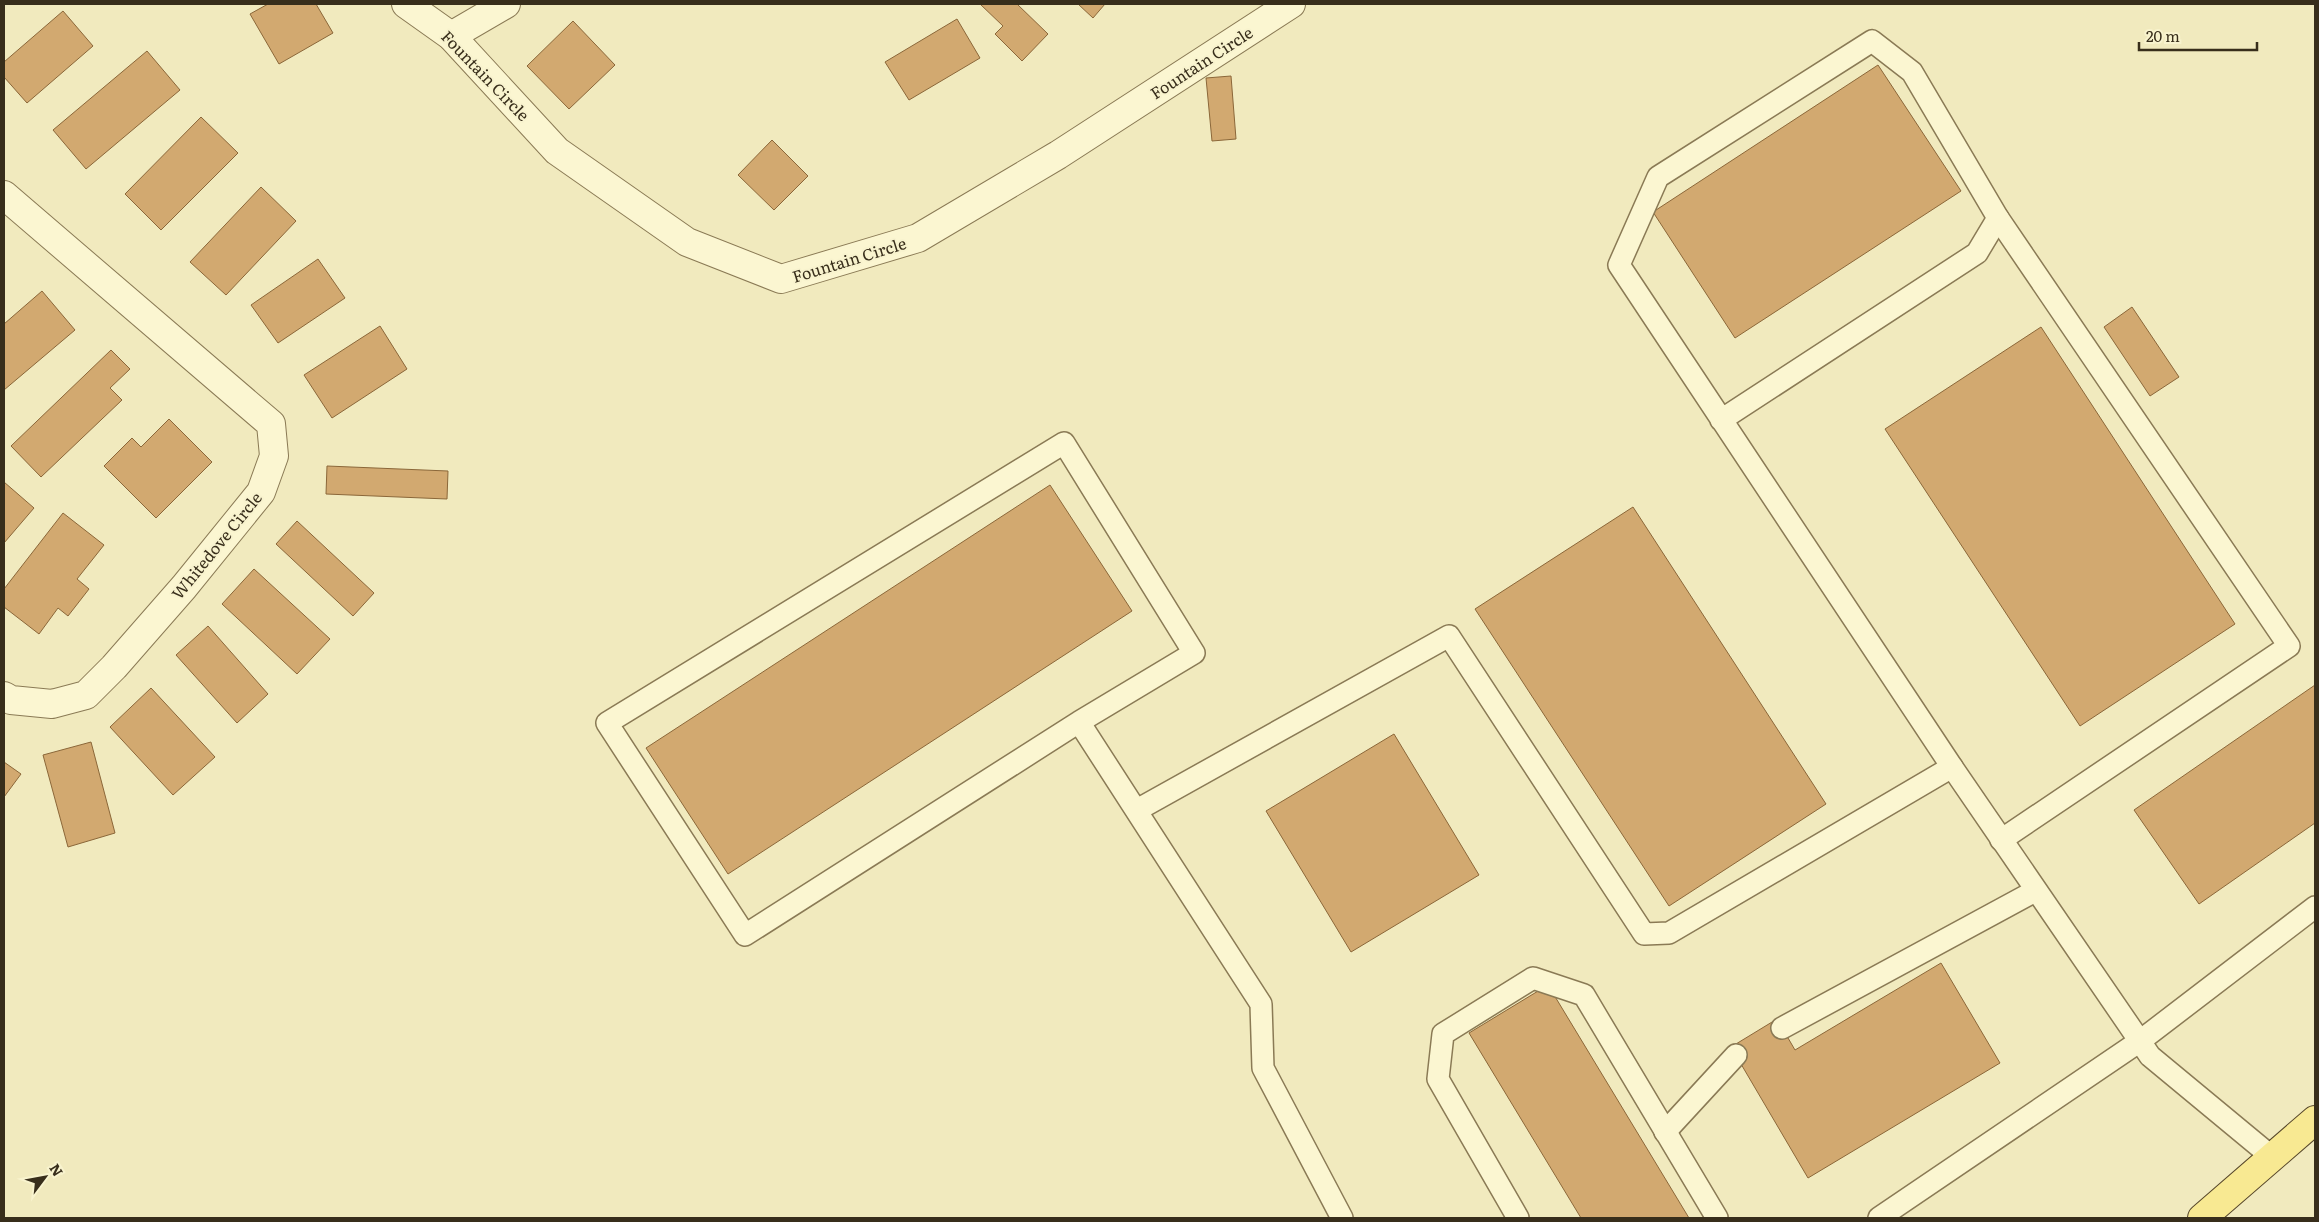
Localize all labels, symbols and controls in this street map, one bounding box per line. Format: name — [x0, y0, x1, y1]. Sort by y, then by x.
street label: Fountain Circle — [1145, 20, 1257, 104]
scale bar — [2139, 20, 2256, 52]
street label: Fountain Circle — [436, 24, 536, 126]
text: 20 m — [2146, 24, 2180, 47]
street label: Fountain Circle — [789, 230, 909, 288]
street label: Whitedove Circle — [165, 486, 267, 604]
north arrow — [20, 1152, 70, 1202]
text: N — [45, 1159, 69, 1180]

